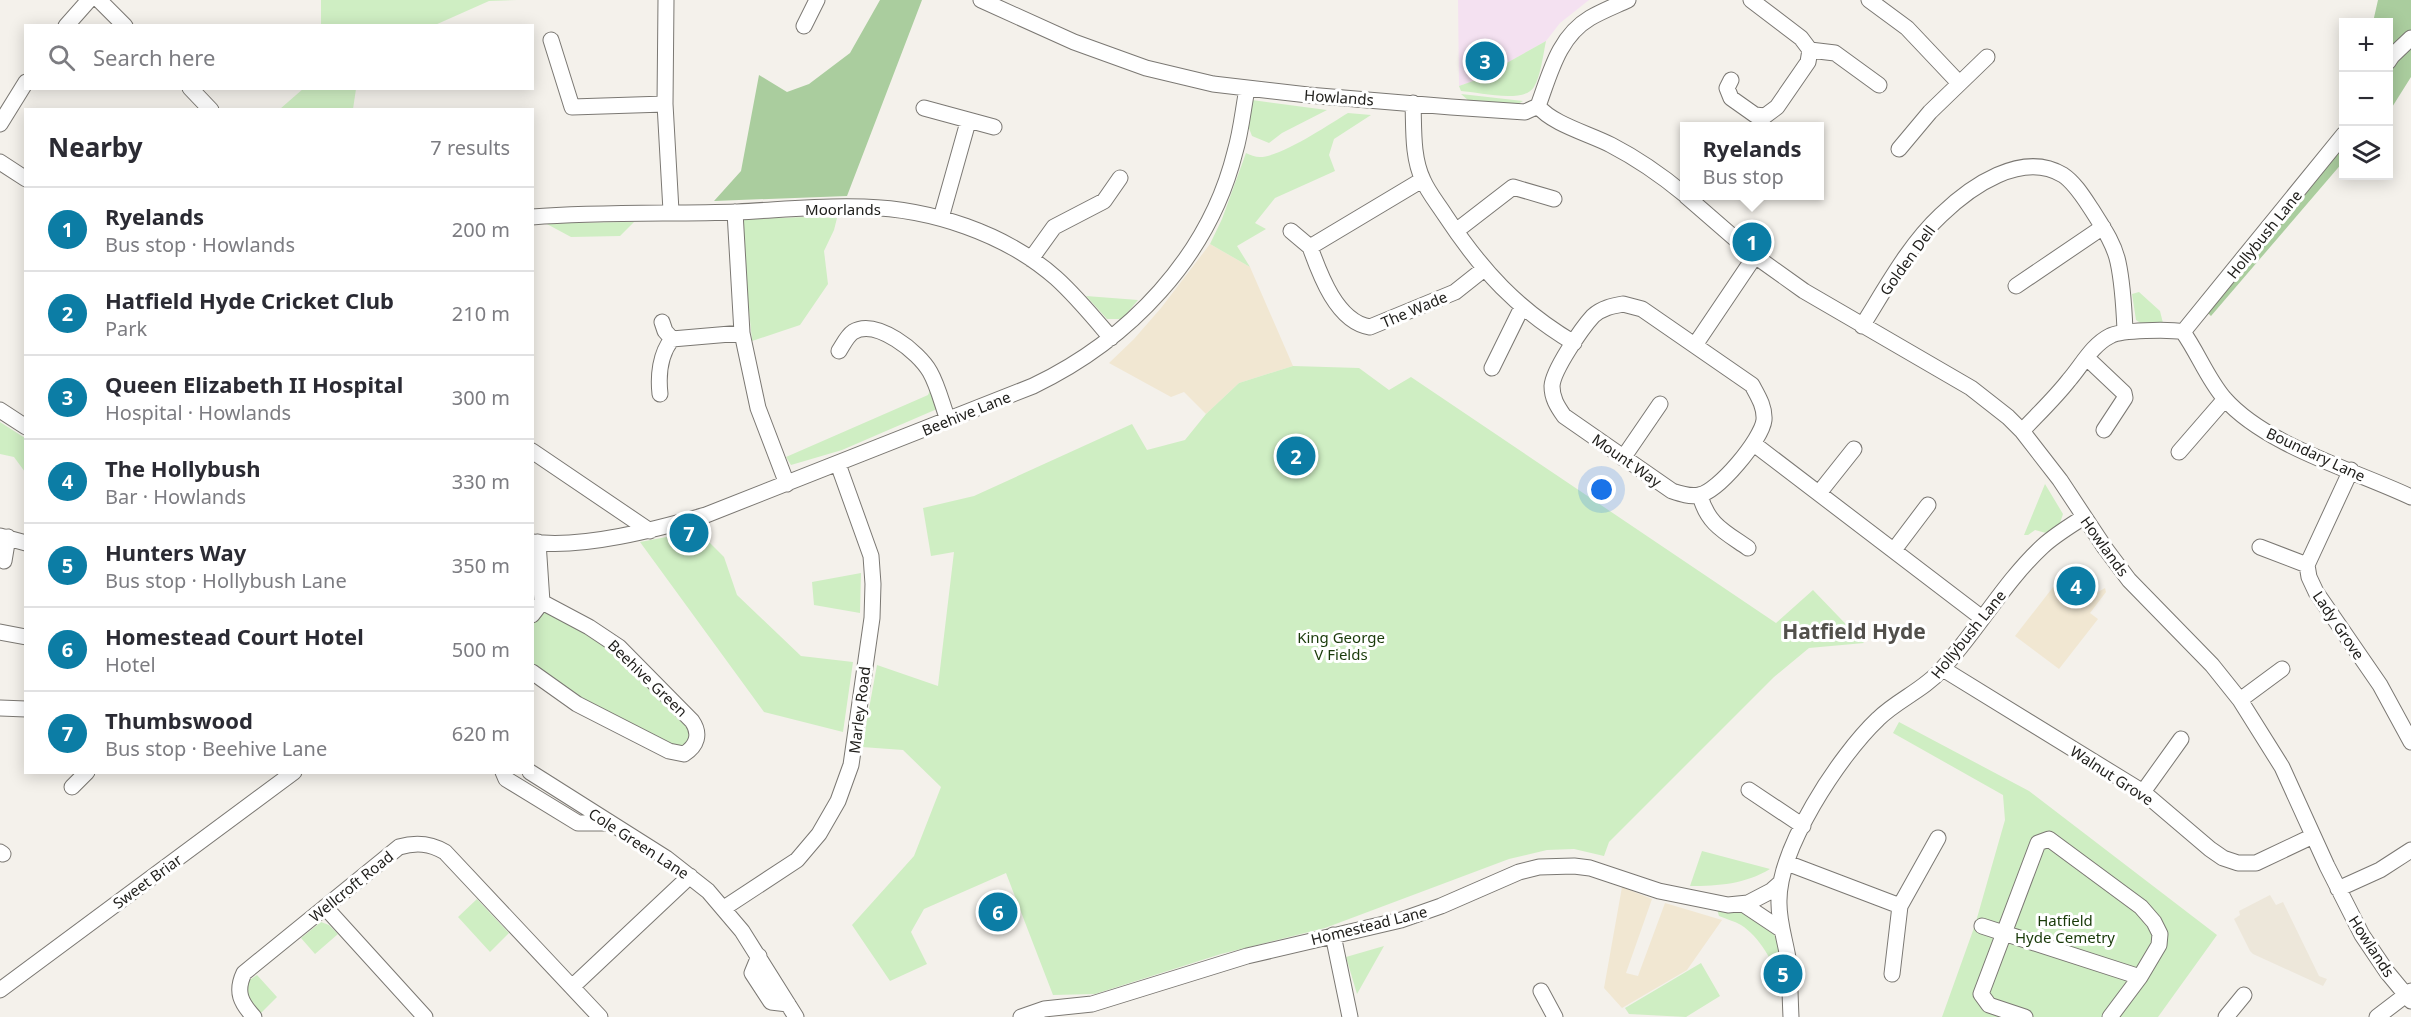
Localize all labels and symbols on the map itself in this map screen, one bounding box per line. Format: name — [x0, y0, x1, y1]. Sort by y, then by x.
pin: 3 — [1466, 38, 1504, 84]
street label: Howlands — [1304, 85, 1374, 109]
street label: Hollybush Lane — [2222, 186, 2306, 282]
street label: Moorlands — [805, 199, 881, 219]
pin: 1 — [1732, 220, 1772, 264]
street label: Golden Dell — [1875, 221, 1939, 299]
street label: The Wade — [1378, 286, 1450, 332]
street label: Beehive Lane — [919, 386, 1013, 440]
street label: Boundary Lane — [2263, 422, 2369, 486]
street label: Mount Way — [1588, 429, 1666, 491]
pin: 2 — [1276, 434, 1316, 478]
your location — [1587, 475, 1616, 504]
pin: 7 — [670, 510, 708, 556]
street label: Howlands — [2076, 512, 2134, 580]
pin: 4 — [2056, 564, 2096, 608]
street label: Hollybush Lane — [1926, 586, 2010, 682]
street label: Lady Grove — [2309, 587, 2369, 663]
district label: Hatfield Hyde — [1782, 617, 1926, 645]
park label: King George V Fields — [1297, 627, 1385, 664]
street label: Beehive Green — [604, 635, 692, 721]
street label: Marley Road — [844, 665, 874, 755]
street label: Walnut Grove — [2067, 741, 2157, 809]
street label: Cole Green Lane — [585, 803, 693, 883]
street label: Wellcroft Road — [305, 846, 397, 926]
street label: Sweet Briar — [108, 849, 186, 913]
pin: 6 — [978, 890, 1018, 934]
street label: Homestead Lane — [1309, 901, 1429, 949]
park label: Hatfield Hyde Cemetry — [2015, 910, 2115, 947]
street label: Howlands — [2345, 911, 2399, 981]
pin: 5 — [1764, 952, 1802, 996]

